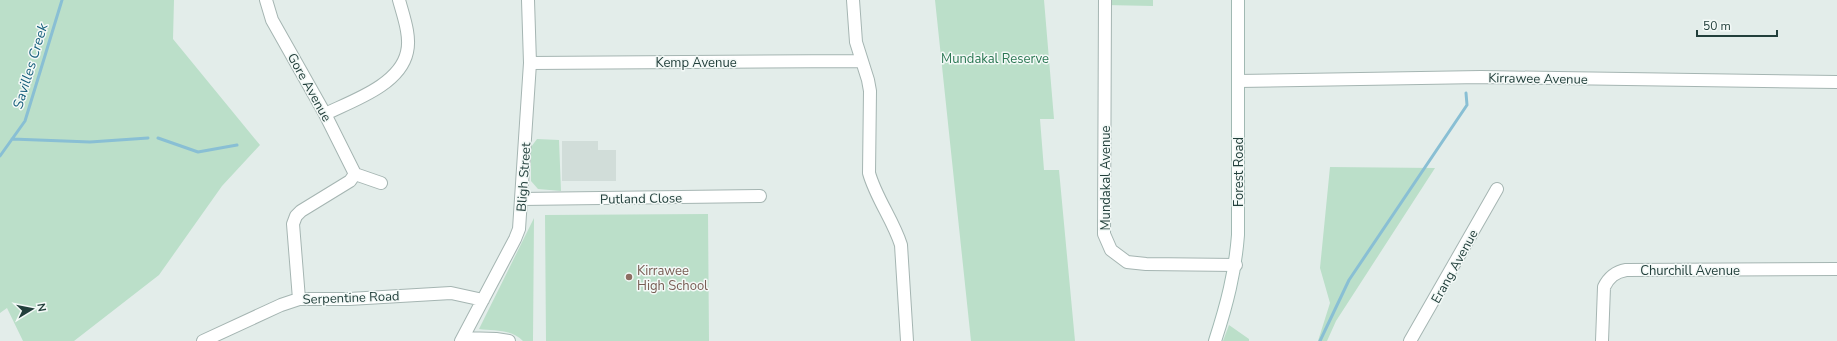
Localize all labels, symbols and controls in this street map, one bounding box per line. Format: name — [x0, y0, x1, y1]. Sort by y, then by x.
scale bar — [1697, 12, 1777, 38]
text: 50 m — [1703, 18, 1731, 34]
water label: Savilles Creek — [8, 20, 53, 111]
street label: Gore Avenue — [283, 50, 335, 125]
park label: Mundakal Reserve — [941, 50, 1049, 68]
street label: Kemp Avenue — [655, 54, 737, 72]
street label: Kirrawee Avenue — [1488, 69, 1588, 89]
street label: Mundakal Avenue — [1097, 125, 1115, 231]
street label: Forest Road — [1230, 137, 1248, 207]
street label: Bligh Street — [513, 141, 535, 212]
street label: Putland Close — [600, 189, 682, 209]
street label: Erang Avenue — [1427, 226, 1483, 307]
place label: Kirrawee High School — [637, 262, 708, 295]
street label: Churchill Avenue — [1640, 262, 1740, 280]
marker: Kirrawee High School — [624, 272, 634, 282]
street label: Serpentine Road — [302, 287, 400, 309]
north arrow — [12, 289, 52, 329]
text: N — [33, 302, 49, 313]

